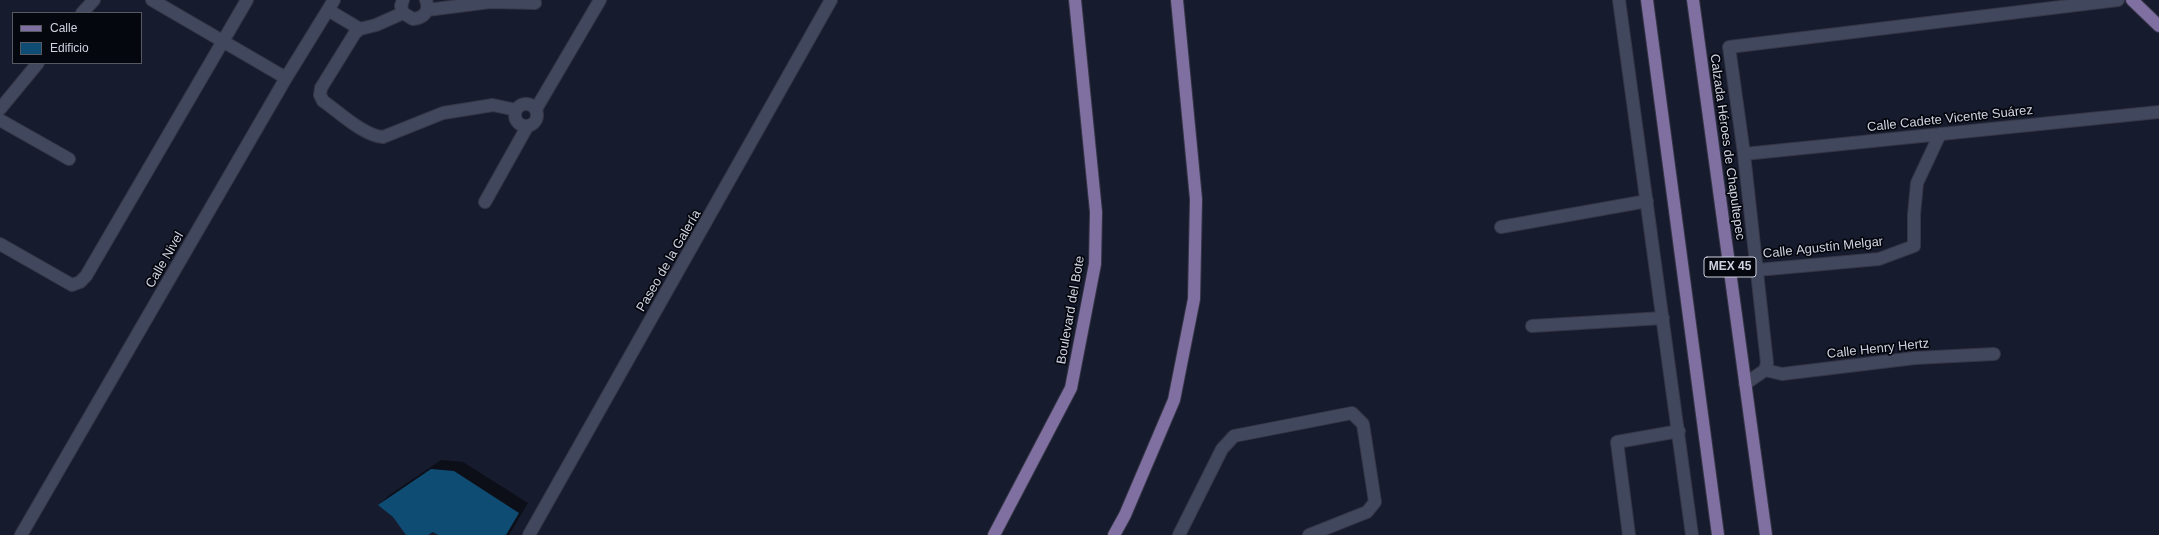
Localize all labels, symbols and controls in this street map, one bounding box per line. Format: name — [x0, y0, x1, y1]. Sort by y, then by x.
legend — [12, 12, 142, 64]
text: Calle — [50, 21, 77, 35]
text: Edificio — [50, 41, 89, 55]
street label: Calzada Héroes de Chapultepec — [1706, 53, 1748, 241]
street label: Calle Cadete Vicente Suárez — [1866, 103, 2034, 135]
street label: Paseo de la Galería — [634, 207, 704, 315]
street label: Calle Nivel — [143, 229, 187, 291]
street label: Calle Agustín Melgar — [1762, 234, 1884, 262]
street label: Boulevard del Bote — [1054, 255, 1088, 365]
road number: MEX 45 — [1704, 257, 1756, 277]
street label: Calle Henry Hertz — [1826, 336, 1930, 362]

